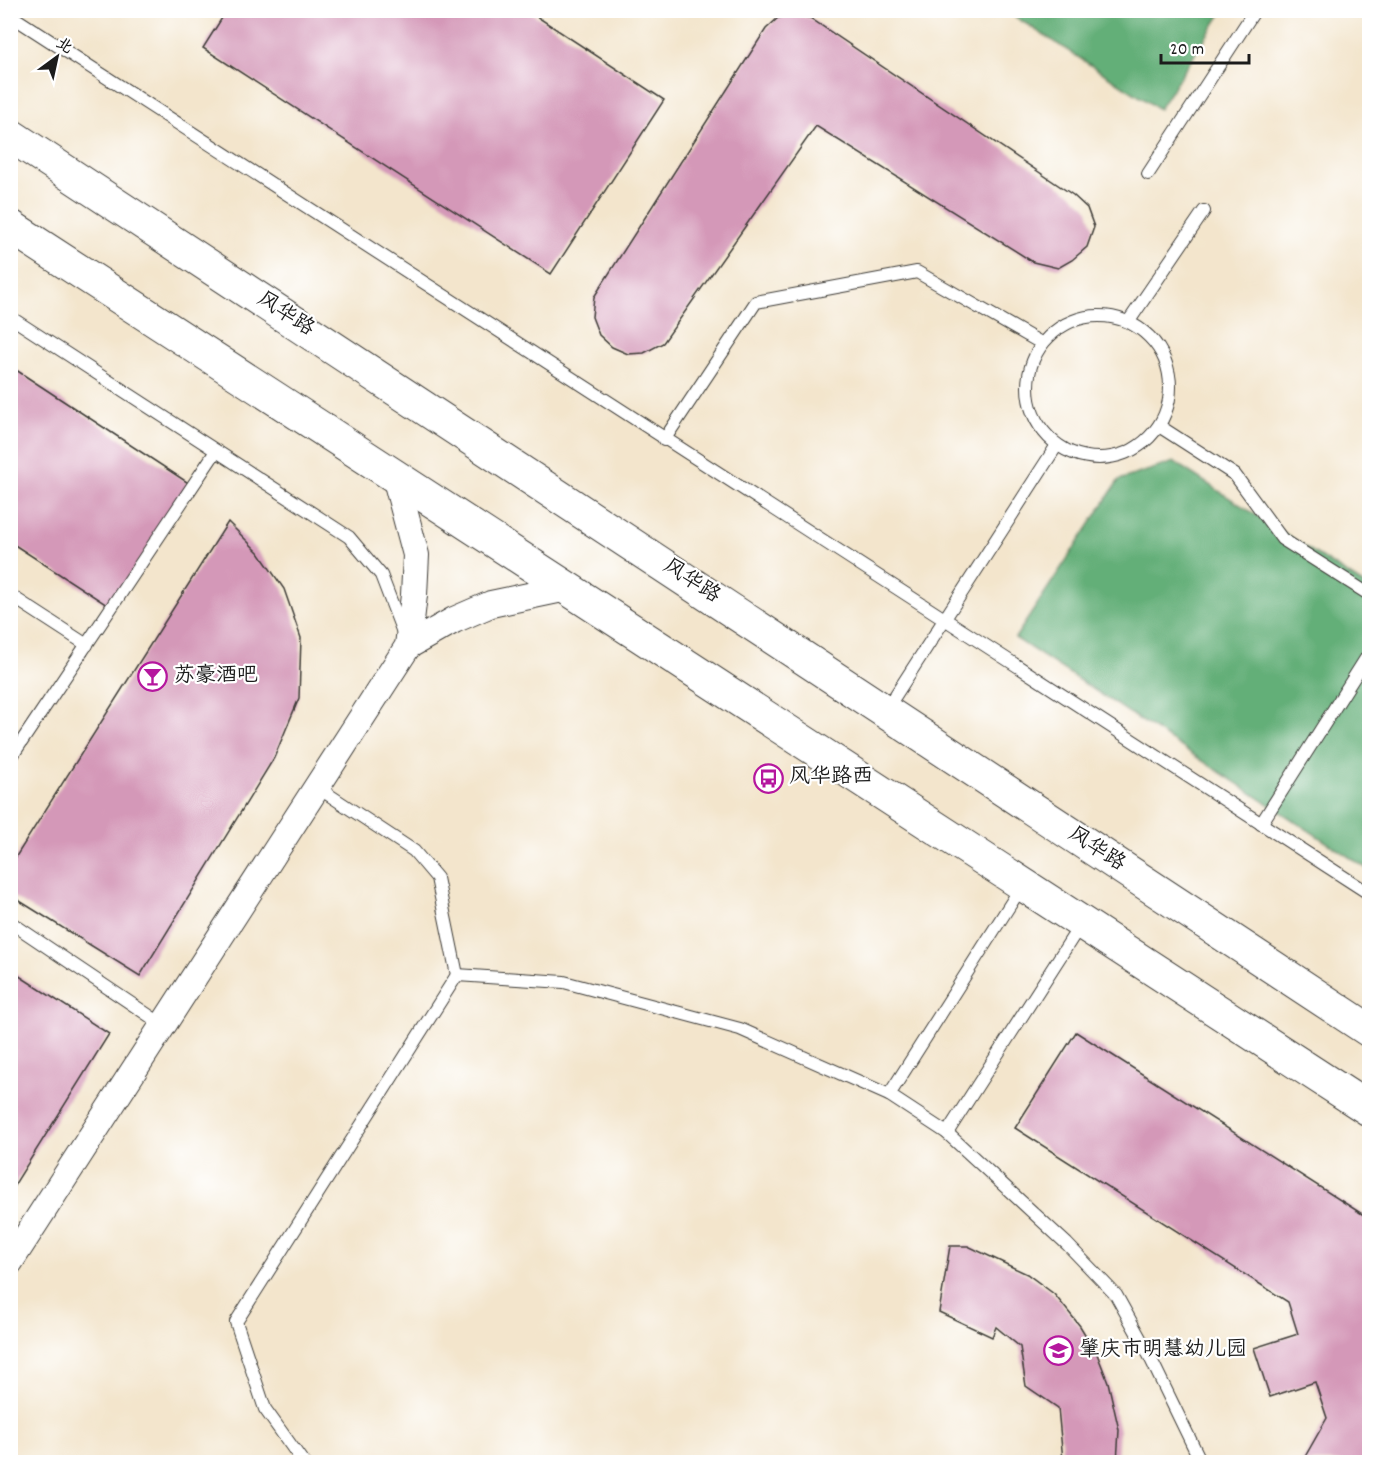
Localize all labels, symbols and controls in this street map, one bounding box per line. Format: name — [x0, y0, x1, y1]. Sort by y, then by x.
north arrow — [27, 27, 87, 87]
scale bar — [1161, 27, 1250, 65]
text: 北 — [51, 33, 77, 61]
text: 20 m — [1170, 38, 1204, 63]
street label: 风华路 — [250, 285, 320, 345]
street label: 风华路 — [656, 552, 726, 612]
bar icon: 苏豪酒吧 — [137, 661, 169, 693]
place label: 苏豪酒吧 — [174, 662, 258, 692]
bus stop icon: 风华路西 — [752, 762, 784, 794]
place label: 风华路西 — [789, 763, 873, 793]
street label: 风华路 — [1061, 820, 1131, 880]
school or university icon: 肇庆市明慧幼儿园 — [1042, 1335, 1074, 1367]
place label: 肇庆市明慧幼儿园 — [1079, 1336, 1247, 1366]

